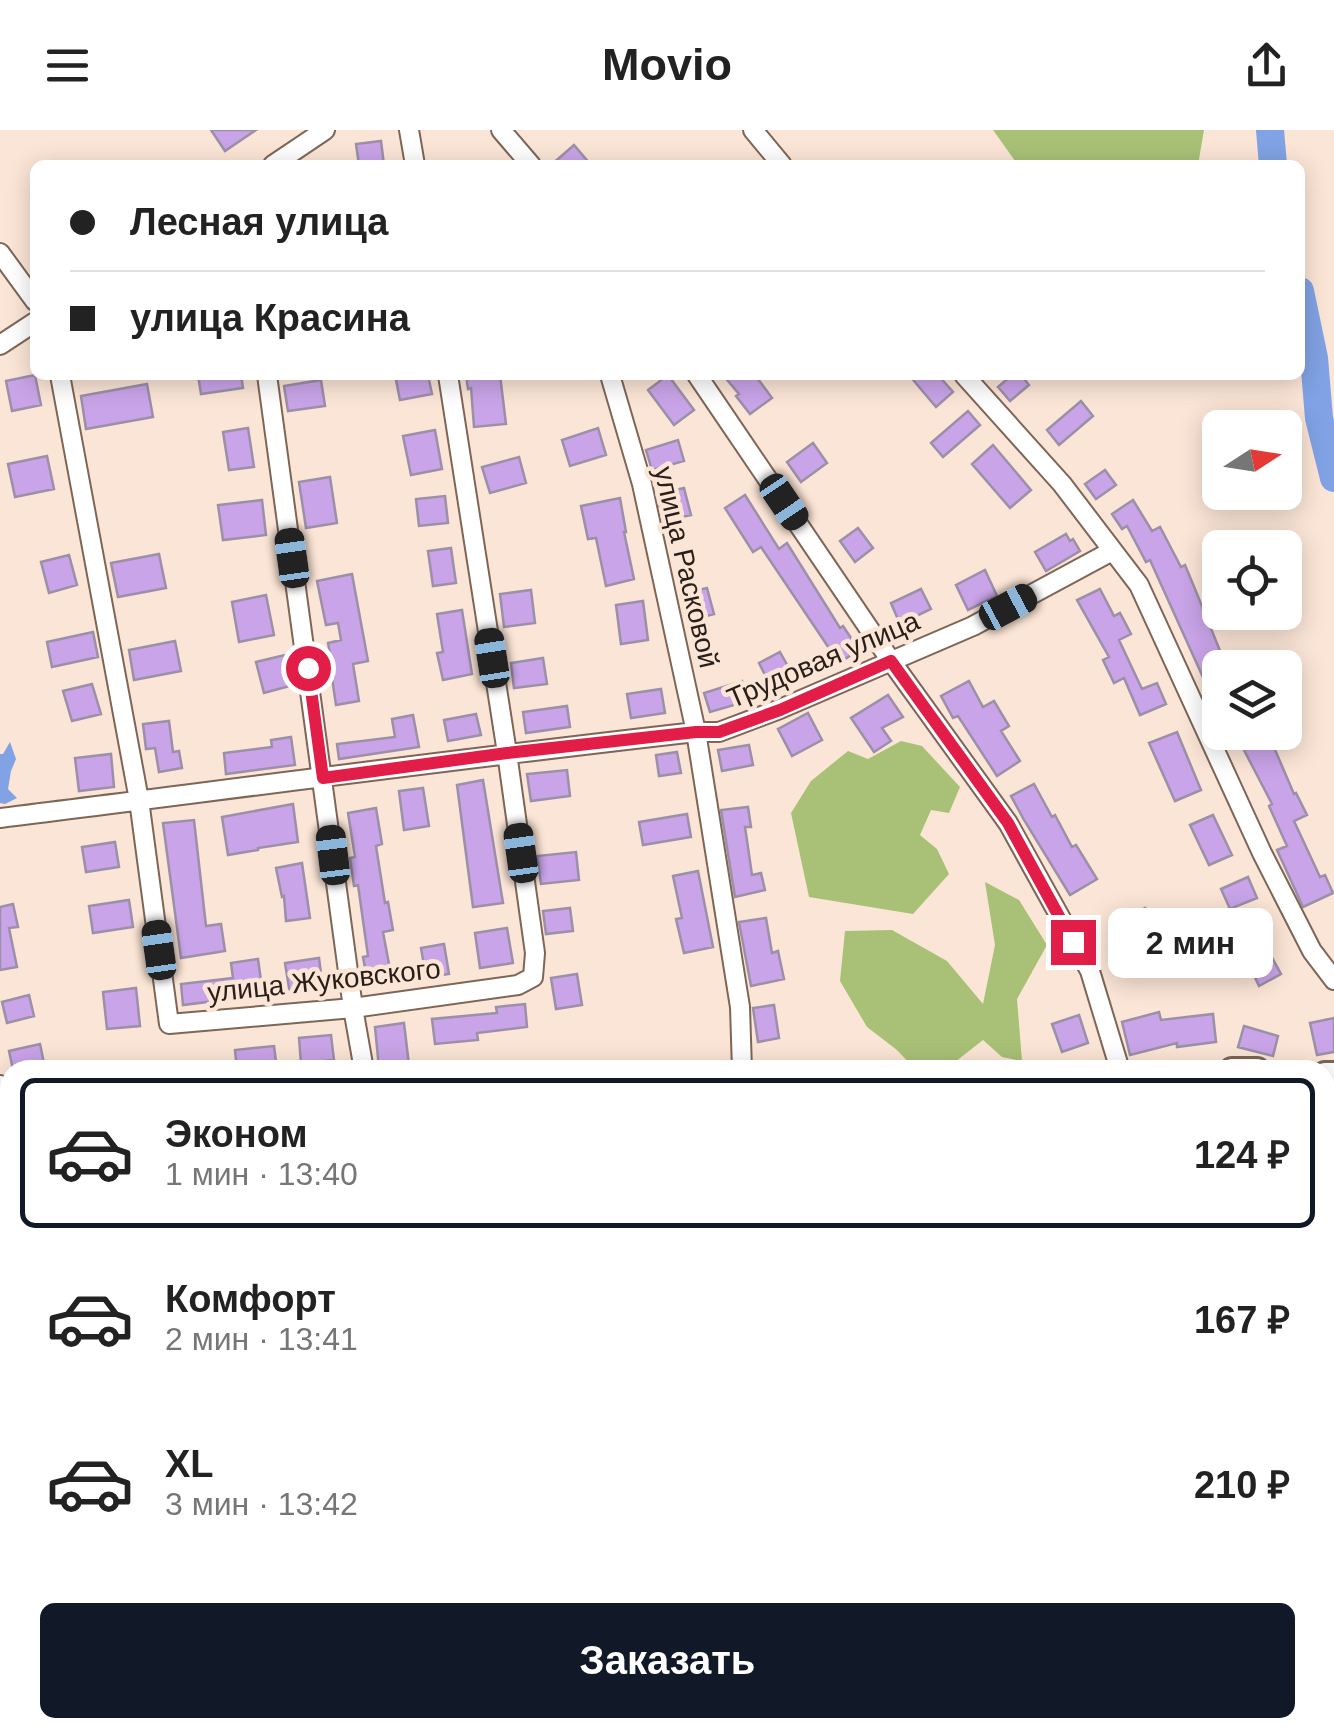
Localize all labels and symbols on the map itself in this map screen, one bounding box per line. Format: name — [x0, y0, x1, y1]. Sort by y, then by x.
north arrow — [1202, 410, 1302, 510]
street label: улица Расковой — [648, 463, 725, 671]
car — [755, 469, 813, 535]
car — [273, 526, 311, 590]
car — [974, 580, 1042, 634]
street label: Трудовая улица — [722, 605, 924, 714]
car — [472, 626, 512, 690]
route start — [286, 646, 331, 691]
car — [502, 821, 540, 885]
car — [314, 823, 352, 887]
callout: 2 мин — [1108, 907, 1273, 977]
car — [140, 918, 178, 982]
route end — [1051, 920, 1096, 965]
street label: улица Жуковского — [206, 953, 442, 1008]

